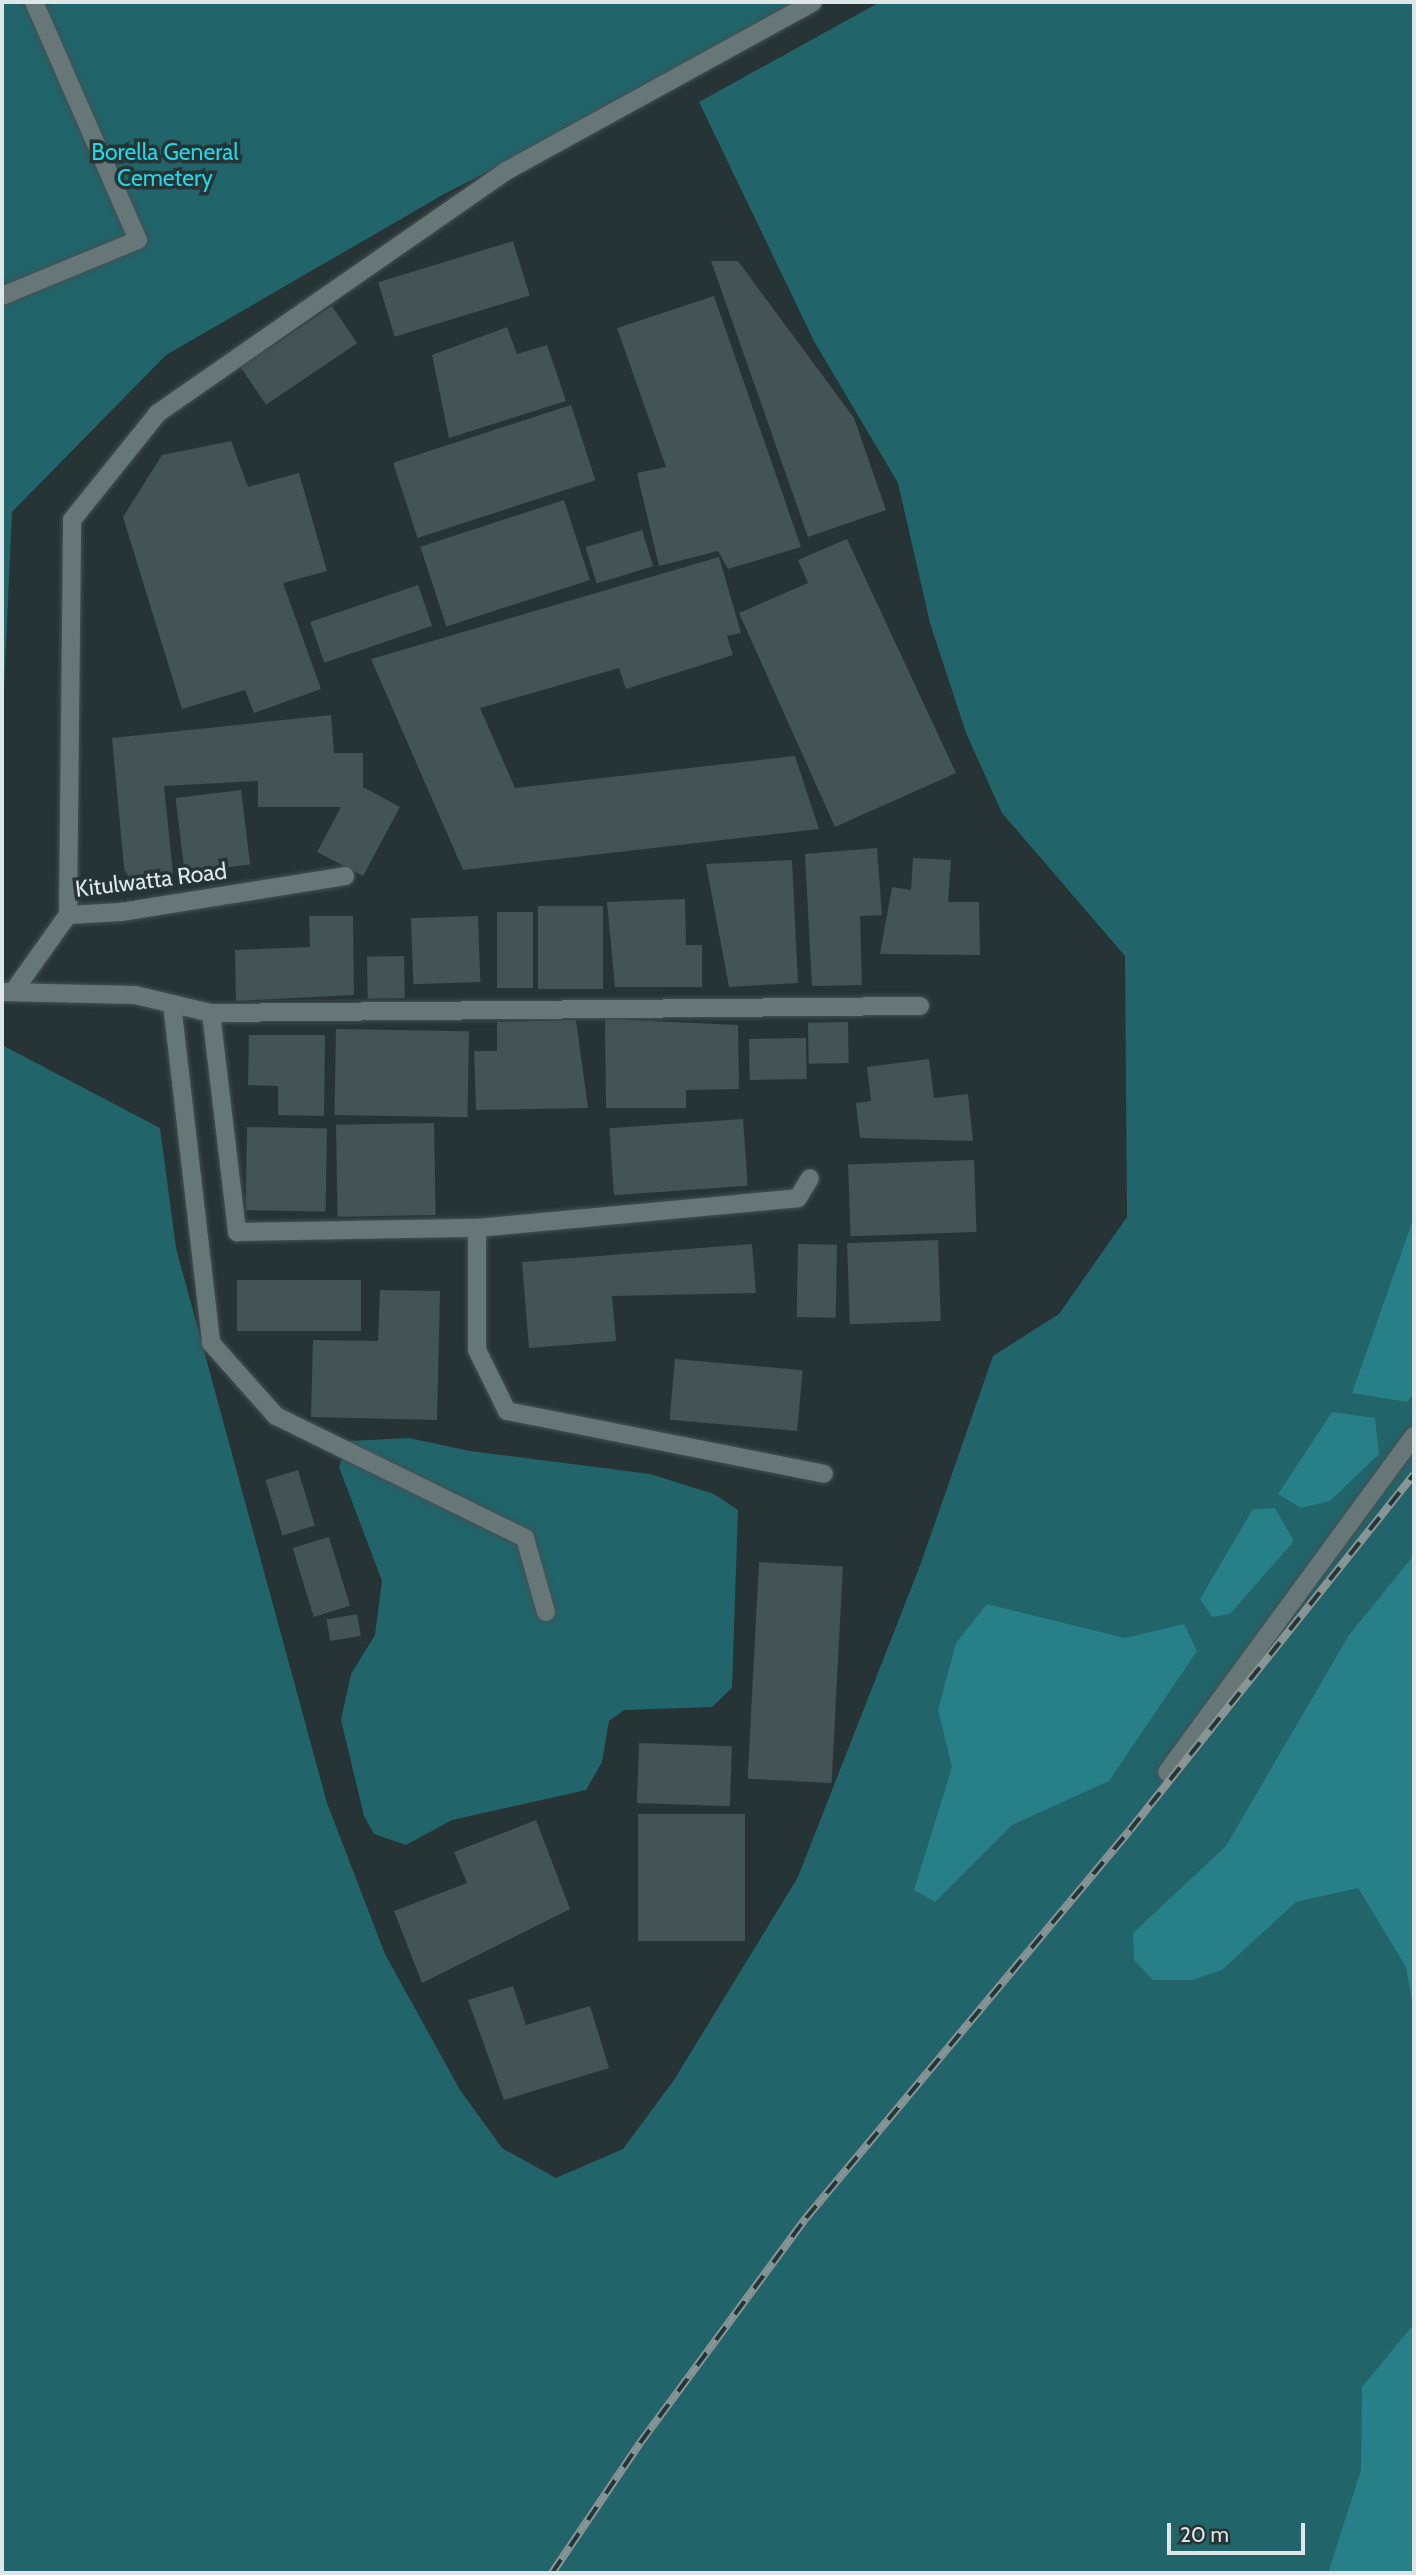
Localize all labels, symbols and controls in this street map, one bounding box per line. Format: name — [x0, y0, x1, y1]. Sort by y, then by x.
park label: Borella General Cemetery — [91, 138, 239, 192]
street label: Kitulwatta Road — [74, 857, 228, 903]
scale bar — [1171, 2508, 1309, 2552]
text: 20 m — [1180, 2522, 1229, 2547]

